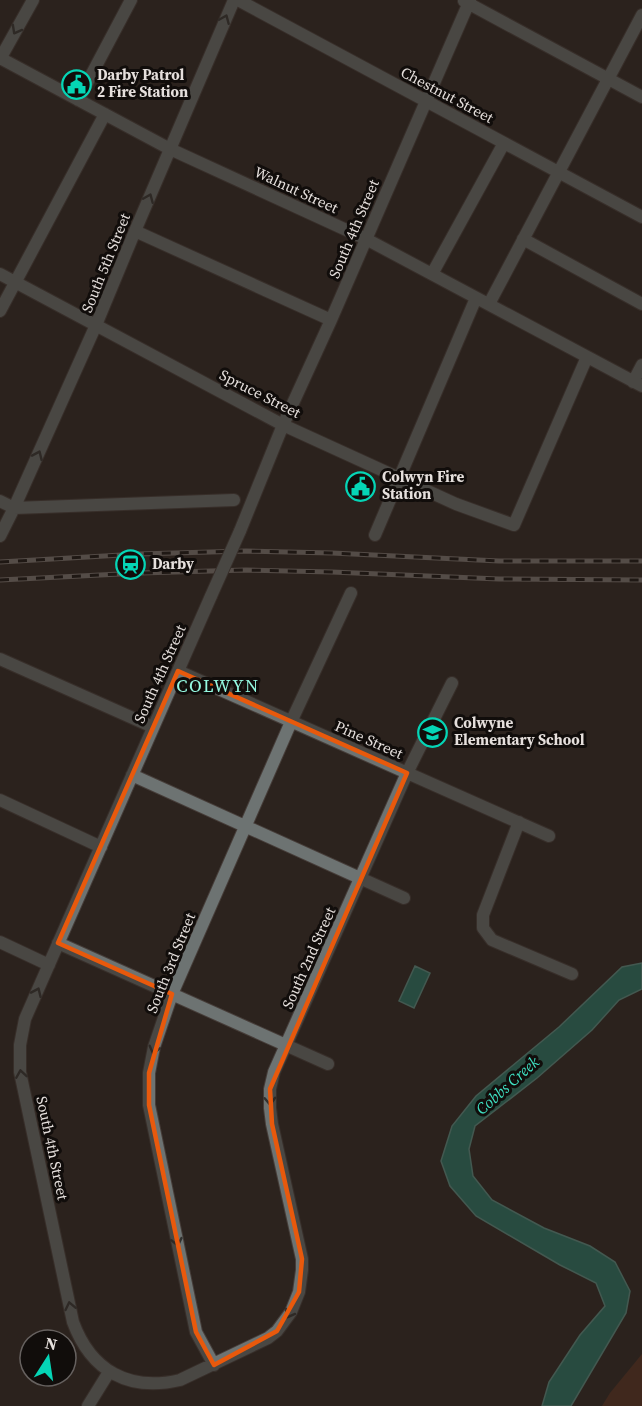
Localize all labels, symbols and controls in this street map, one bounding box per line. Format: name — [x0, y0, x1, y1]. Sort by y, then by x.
one-way arrow — [218, 14, 230, 25]
one-way arrow — [12, 24, 23, 34]
street label: Chestnut Street — [397, 61, 497, 128]
place label: Darby Patrol 2 Fire Station — [97, 64, 188, 102]
public building icon: Darby Patrol 2 Fire Station — [60, 68, 92, 100]
street label: Walnut Street — [251, 161, 342, 218]
street label: South 4th Street — [323, 176, 384, 281]
one-way arrow — [142, 194, 154, 205]
street label: South 5th Street — [76, 210, 135, 316]
street label: Spruce Street — [216, 364, 305, 423]
one-way arrow — [31, 450, 43, 461]
place label: Colwyn Fire Station — [382, 466, 464, 504]
public building icon: Colwyn Fire Station — [345, 470, 377, 502]
station icon: Darby — [115, 548, 147, 580]
place label: Darby — [152, 553, 194, 574]
street label: South 4th Street — [128, 621, 191, 726]
district label: COLWYN — [176, 673, 260, 698]
place label: Colwyne Elementary School — [454, 712, 585, 750]
street label: Pine Street — [332, 715, 407, 764]
school or university icon: Colwyne Elementary School — [417, 716, 449, 748]
street label: South 2nd Street — [277, 904, 340, 1012]
street label: South 3rd Street — [141, 909, 200, 1016]
one-way arrow — [30, 987, 42, 998]
one-way arrow — [149, 1045, 162, 1055]
water label: Cobbs Creek — [471, 1050, 544, 1119]
one-way arrow — [15, 1069, 28, 1079]
street label: South 4th Street — [31, 1094, 74, 1202]
one-way arrow — [264, 1096, 276, 1105]
one-way arrow — [170, 1236, 183, 1246]
one-way arrow — [64, 1301, 77, 1311]
one-way arrow — [285, 1308, 296, 1319]
north arrow — [18, 1328, 78, 1388]
text: N — [43, 1331, 59, 1355]

